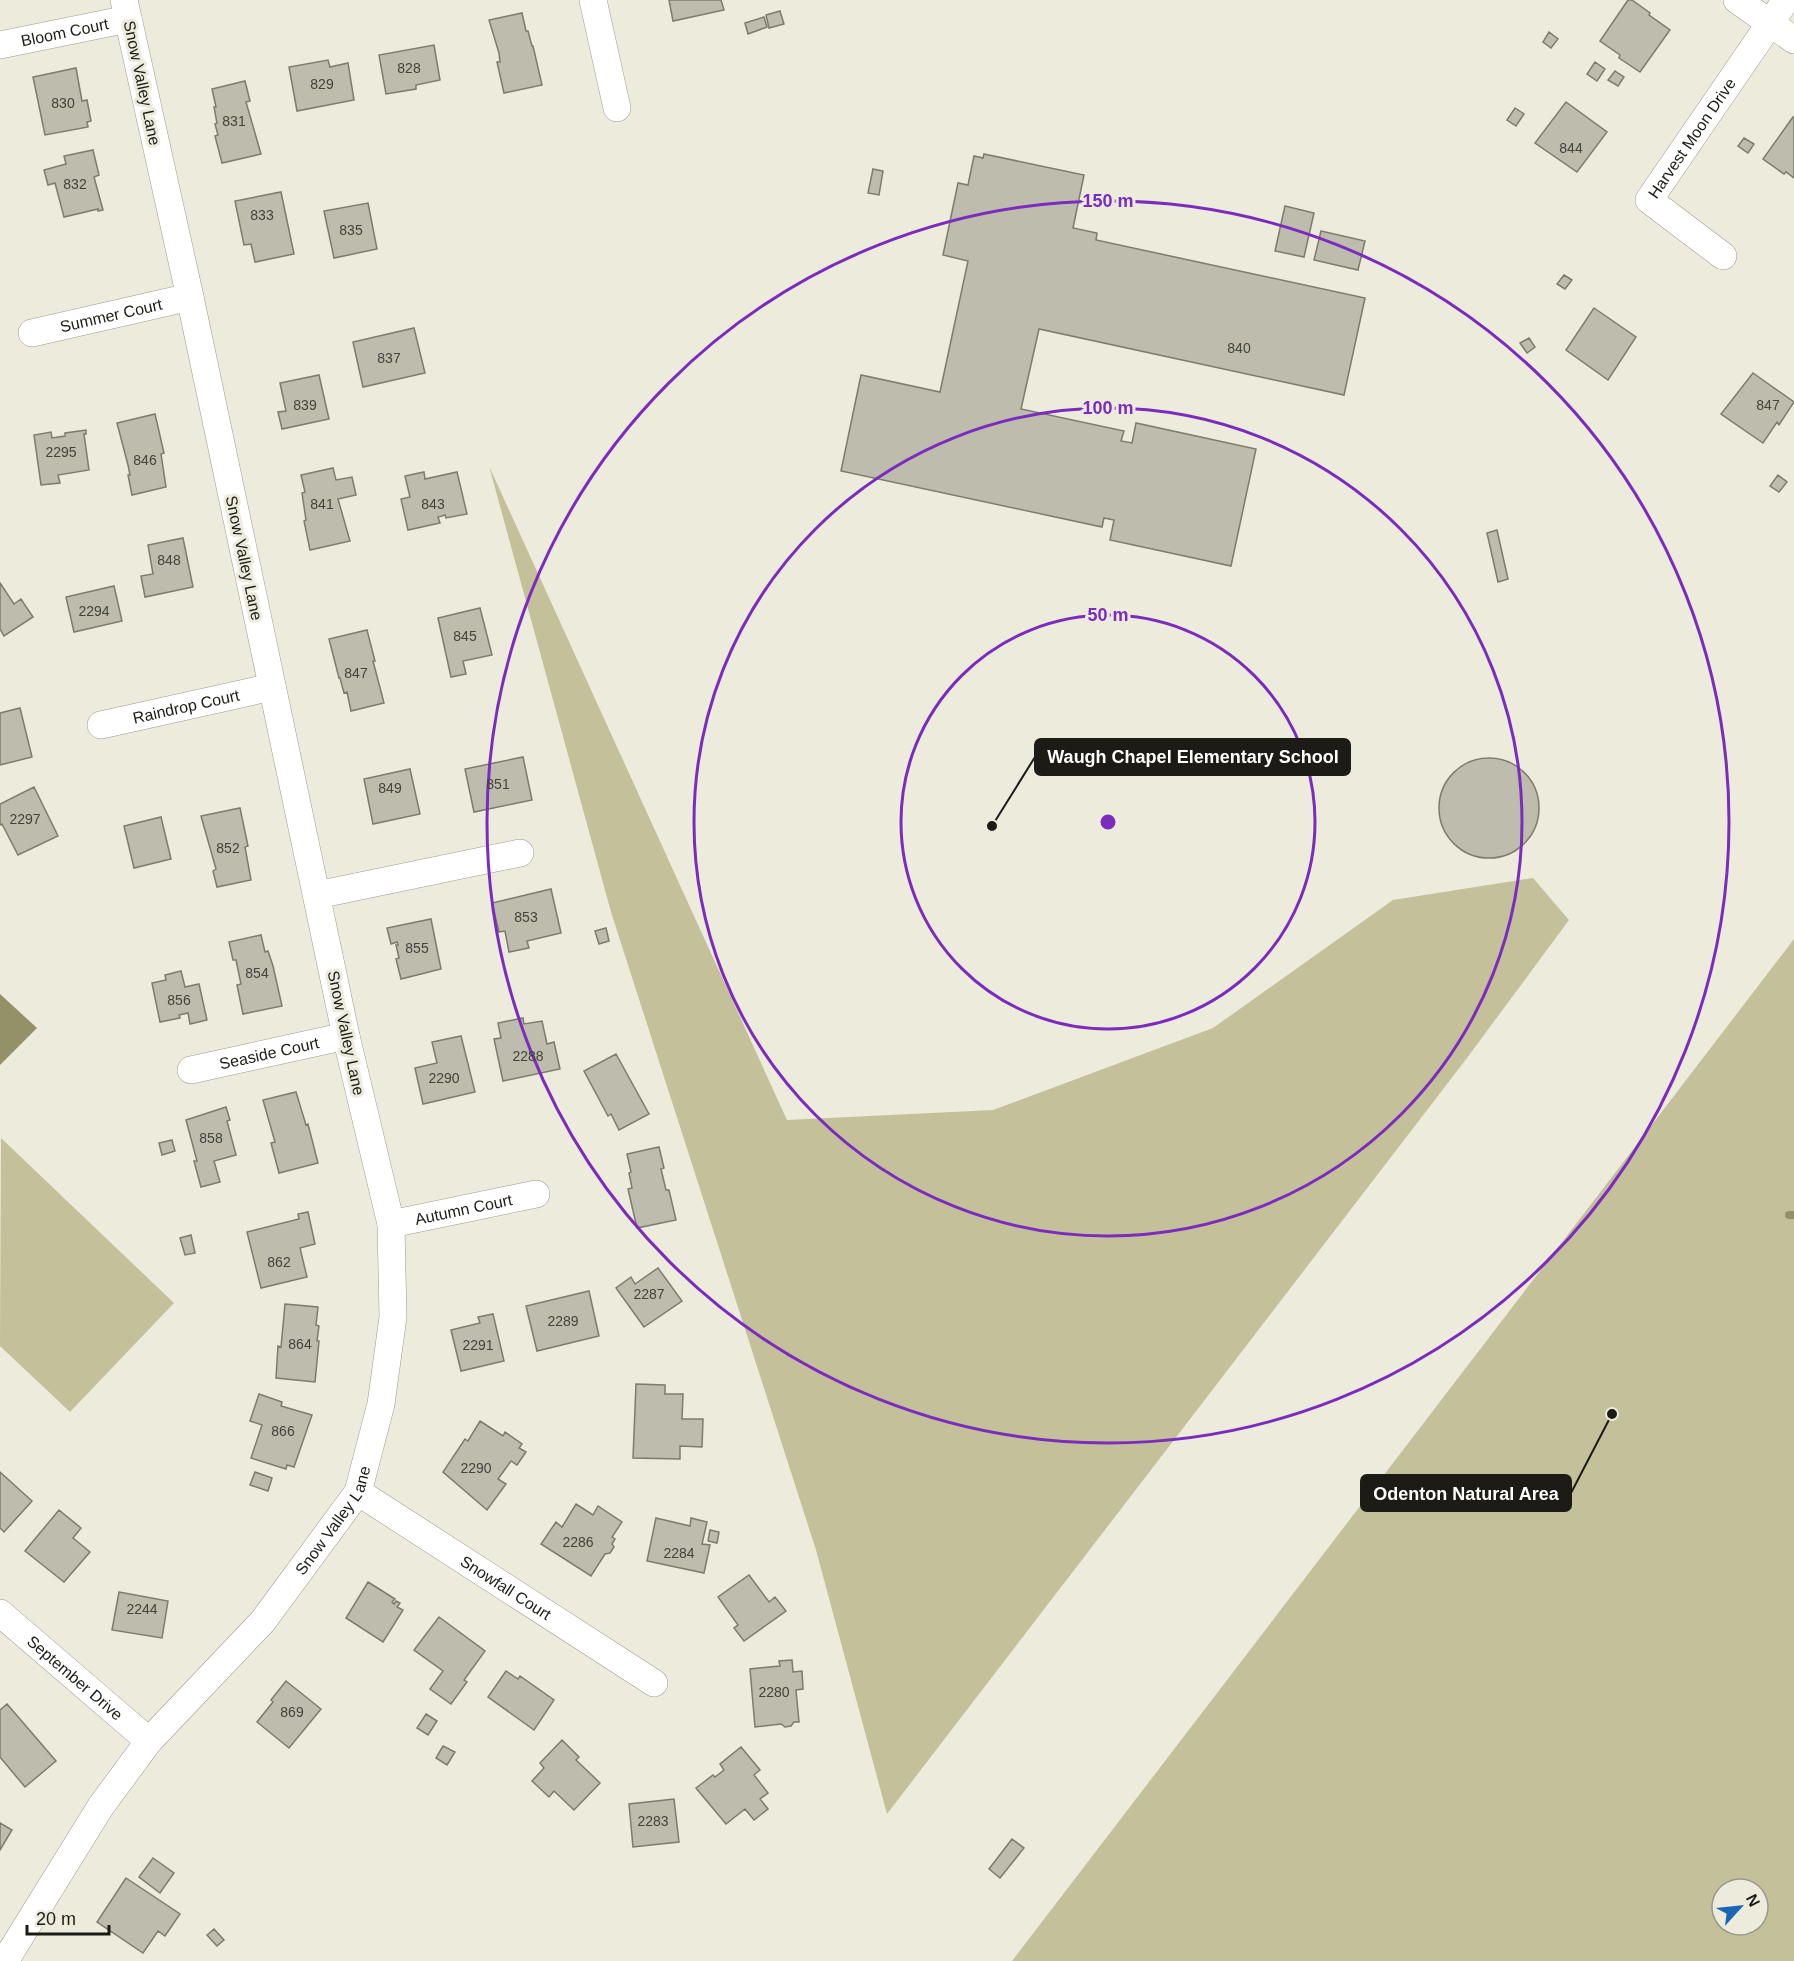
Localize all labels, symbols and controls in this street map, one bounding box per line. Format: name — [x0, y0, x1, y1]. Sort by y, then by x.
street label: Bloom Court — [19, 15, 111, 49]
street label: Snow Valley Lane — [120, 19, 164, 147]
house number: 828 — [397, 60, 421, 76]
street label: Harvest Moon Drive — [1645, 75, 1739, 201]
house number: 829 — [310, 76, 334, 92]
house number: 830 — [51, 95, 75, 111]
house number: 831 — [222, 113, 246, 129]
house number: 844 — [1559, 140, 1583, 156]
house number: 832 — [63, 176, 87, 192]
text: 150 m — [1082, 191, 1134, 211]
house number: 833 — [250, 207, 274, 223]
house number: 835 — [339, 222, 363, 238]
street label: Summer Court — [58, 295, 164, 335]
house number: 840 — [1227, 340, 1251, 356]
house number: 837 — [377, 350, 401, 366]
house number: 839 — [293, 397, 317, 413]
house number: 847 — [1756, 397, 1780, 413]
text: 100 m — [1082, 398, 1134, 418]
house number: 2295 — [45, 444, 77, 460]
house number: 846 — [133, 452, 157, 468]
street label: Snow Valley Lane — [222, 494, 266, 622]
house number: 841 — [310, 496, 334, 512]
house number: 843 — [421, 496, 445, 512]
house number: 848 — [157, 552, 181, 568]
house number: 2294 — [78, 603, 110, 619]
text: 50 m — [1087, 605, 1129, 625]
house number: 845 — [453, 628, 477, 644]
house number: 847 — [344, 665, 368, 681]
street label: Raindrop Court — [131, 686, 241, 726]
callout: Waugh Chapel Elementary School — [1035, 739, 1350, 775]
text: Waugh Chapel Elementary School — [1047, 747, 1339, 767]
house number: 851 — [486, 776, 510, 792]
house number: 849 — [378, 780, 402, 796]
house number: 2297 — [9, 811, 41, 827]
centre of rings — [1098, 812, 1118, 832]
house number: 852 — [216, 840, 240, 856]
house number: 853 — [514, 909, 538, 925]
house number: 855 — [405, 940, 429, 956]
house number: 854 — [245, 965, 269, 981]
street label: Snow Valley Lane — [324, 969, 368, 1097]
house number: 856 — [167, 992, 191, 1008]
street label: Seaside Court — [218, 1034, 321, 1072]
house number: 2288 — [512, 1048, 544, 1064]
house number: 2290 — [428, 1070, 460, 1086]
house number: 858 — [199, 1130, 223, 1146]
street label: Autumn Court — [413, 1191, 514, 1227]
house number: 862 — [267, 1254, 291, 1270]
house number: 2287 — [633, 1286, 665, 1302]
house number: 2289 — [547, 1313, 579, 1329]
house number: 864 — [288, 1336, 312, 1352]
house number: 2291 — [462, 1337, 494, 1353]
house number: 866 — [271, 1423, 295, 1439]
house number: 2290 — [460, 1460, 492, 1476]
street label: Snow Valley Lane — [292, 1464, 373, 1578]
callout: Odenton Natural Area — [1361, 1475, 1571, 1511]
text: Odenton Natural Area — [1373, 1484, 1560, 1504]
house number: 2286 — [562, 1534, 594, 1550]
house number: 2284 — [663, 1545, 695, 1561]
street label: Snowfall Court — [458, 1552, 555, 1623]
house number: 2244 — [126, 1601, 158, 1617]
street label: September Drive — [24, 1632, 126, 1723]
house number: 2280 — [758, 1684, 790, 1700]
house number: 869 — [280, 1704, 304, 1720]
house number: 2283 — [637, 1813, 669, 1829]
north arrow — [1710, 1877, 1770, 1937]
text: N — [1743, 1891, 1763, 1909]
scale bar — [27, 1898, 110, 1936]
text: 20 m — [36, 1909, 76, 1929]

